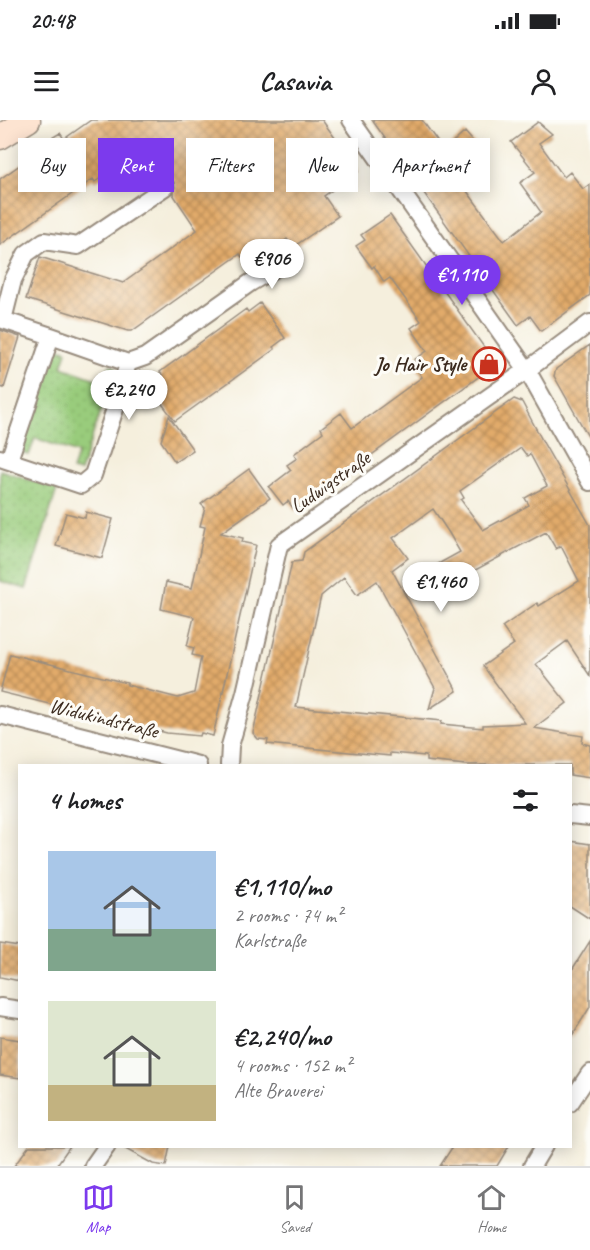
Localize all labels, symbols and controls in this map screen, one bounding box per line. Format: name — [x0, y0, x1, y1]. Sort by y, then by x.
text: 20:48 — [30, 7, 74, 35]
text: Casavia — [259, 64, 331, 98]
icon: menu — [30, 65, 63, 98]
icon: person — [527, 65, 560, 98]
chip: Buy — [18, 138, 86, 192]
chip: Rent — [98, 138, 174, 192]
chip: Filters — [186, 138, 274, 192]
chip: New — [286, 138, 358, 192]
chip: Apartment — [370, 138, 490, 192]
pin: €906 — [236, 239, 308, 290]
text: €906 — [254, 246, 290, 271]
pin: €1,110 — [413, 255, 511, 306]
text: €1,110 — [438, 262, 486, 287]
shop icon: Jo Hair Style — [471, 346, 507, 382]
place label: Jo Hair Style — [373, 351, 468, 377]
pin: €2,240 — [80, 370, 178, 421]
text: €2,240 — [105, 377, 153, 402]
street label: Ludwigstraße — [285, 444, 377, 519]
pin: €1,460 — [392, 562, 490, 613]
text: €1,460 — [416, 569, 466, 594]
street label: Widukindstraße — [47, 692, 163, 745]
text: 4 homes — [48, 784, 121, 817]
icon: filters — [509, 784, 542, 817]
text: €1,110/mo — [234, 870, 331, 903]
icon: home — [96, 875, 168, 947]
text: 2 rooms · 74 m² — [234, 903, 342, 928]
text: Karlstraße — [234, 928, 306, 953]
text: €2,240/mo — [234, 1020, 331, 1053]
icon: home — [96, 1025, 168, 1097]
text: 4 rooms · 152 m² — [234, 1053, 351, 1078]
text: Alte Brauerei — [234, 1078, 322, 1103]
tab: Map — [82, 1181, 115, 1237]
tab: Saved — [278, 1181, 311, 1237]
tab: Home — [475, 1181, 508, 1237]

